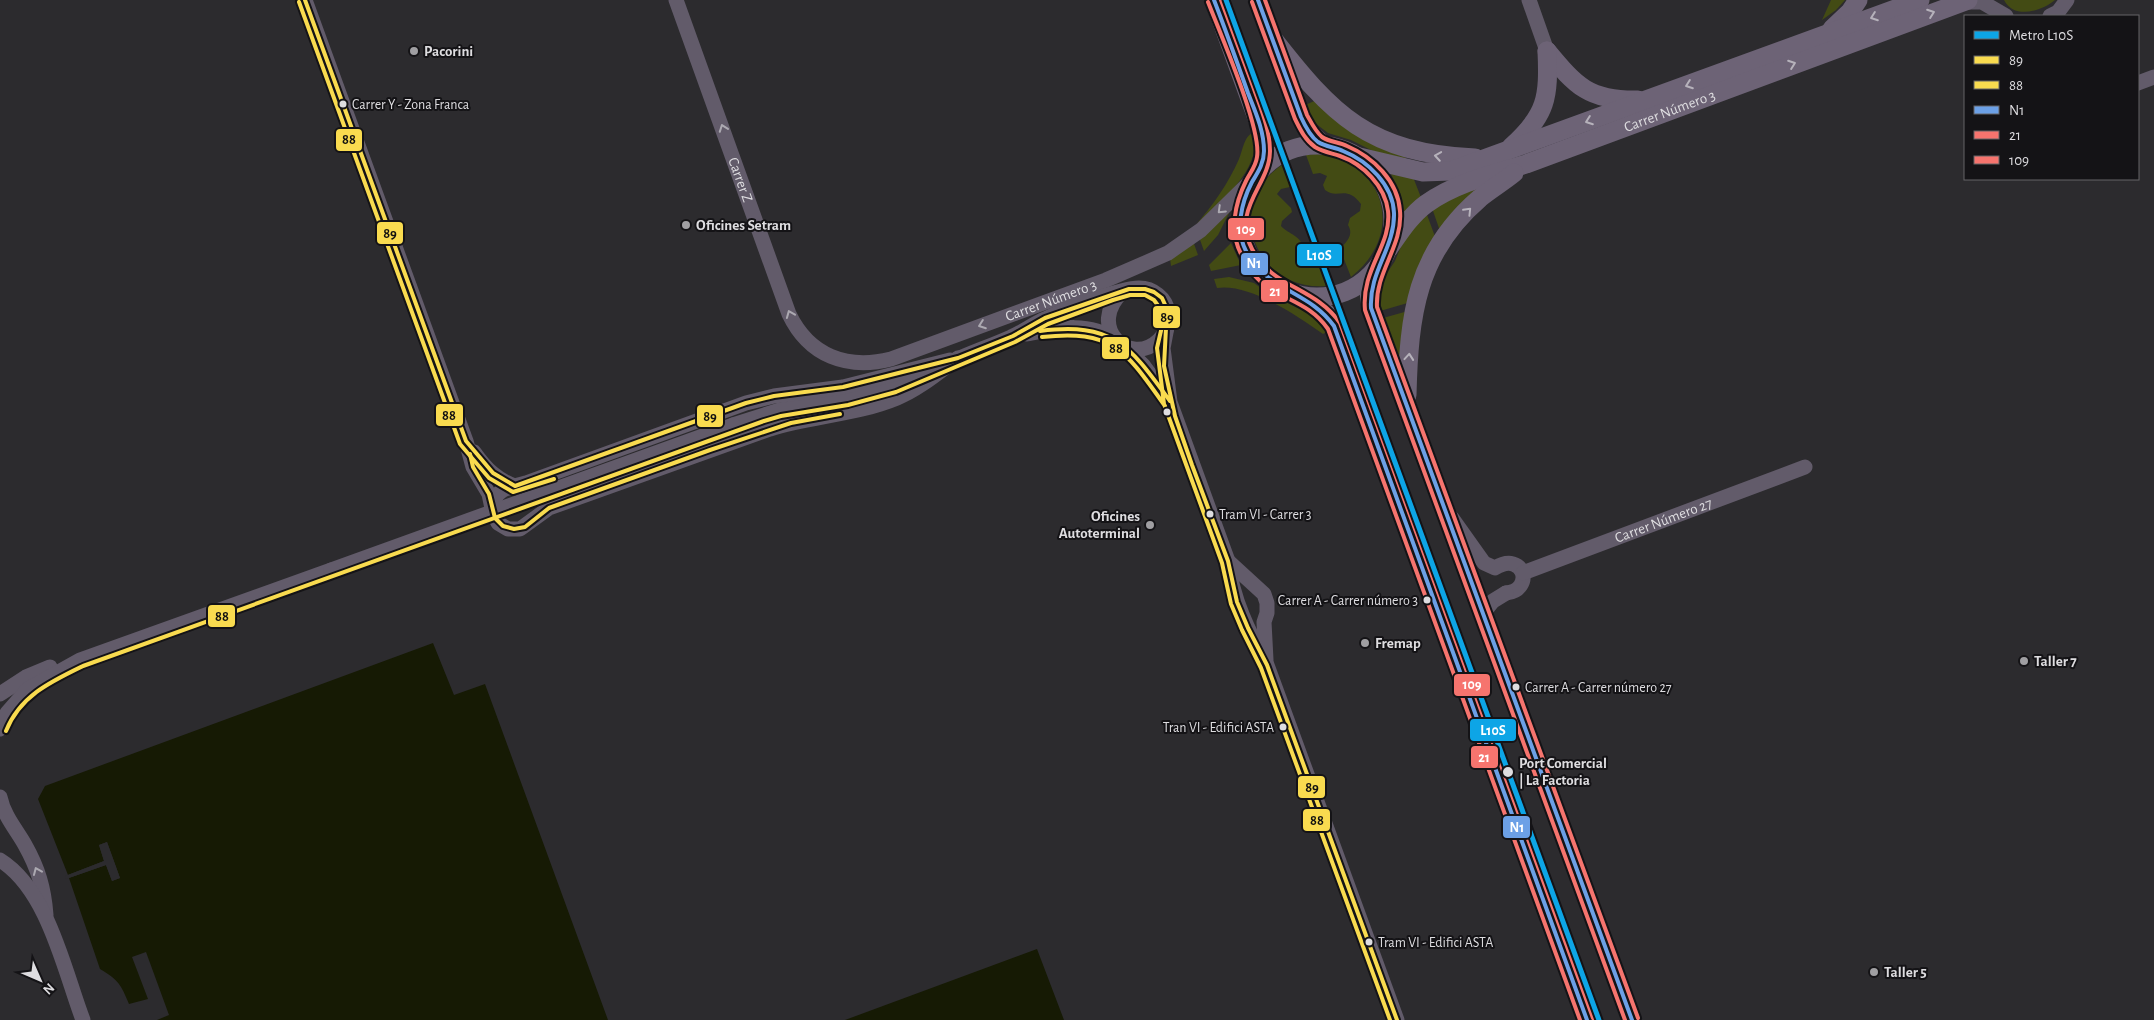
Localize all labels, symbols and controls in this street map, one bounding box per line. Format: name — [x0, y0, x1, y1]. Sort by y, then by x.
one-way arrow — [1926, 9, 1935, 19]
one-way arrow — [1871, 11, 1879, 21]
legend — [1964, 15, 2139, 180]
text: Metro L10S — [2009, 28, 2073, 43]
place label: Pacorini — [424, 44, 473, 59]
marker: Pacorini — [408, 45, 420, 57]
text: 89 — [2009, 53, 2023, 68]
one-way arrow — [1788, 60, 1796, 70]
text: 88 — [2009, 78, 2023, 93]
one-way arrow — [1685, 79, 1694, 89]
street label: Carrer Número 3 — [1622, 88, 1717, 135]
place label: Carrer Y - Zona Franca — [352, 98, 470, 112]
marker: Carrer Y - Zona Franca — [338, 99, 348, 109]
text: N1 — [2009, 103, 2024, 118]
one-way arrow — [1585, 115, 1594, 125]
one-way arrow — [719, 125, 729, 133]
line badge: 88 — [335, 128, 363, 152]
text: 21 — [2009, 128, 2021, 143]
text: 88 — [342, 133, 356, 147]
one-way arrow — [1433, 151, 1442, 161]
text: 109 — [2009, 153, 2029, 168]
street label: Carrer Z — [725, 155, 755, 204]
one-way arrow — [1218, 205, 1227, 214]
one-way arrow — [1462, 207, 1471, 216]
line badge: 109 — [1227, 217, 1265, 241]
place label: Oficines Setram — [696, 218, 791, 233]
marker: Oficines Setram — [680, 219, 692, 231]
line badge: 89 — [376, 221, 404, 245]
text: 109 — [1236, 223, 1256, 237]
text: 89 — [383, 227, 397, 241]
line badge: L10S — [1296, 243, 1343, 267]
text: L10S — [1306, 249, 1332, 263]
line badge: N1 — [1240, 252, 1269, 276]
text: N1 — [1247, 257, 1261, 271]
street label: Carrer Número 3 — [1003, 277, 1099, 324]
line badge: 21 — [1260, 279, 1289, 303]
text: 21 — [1269, 285, 1281, 299]
line badge: 89 — [1152, 305, 1181, 329]
one-way arrow — [785, 310, 796, 319]
text: 89 — [1160, 311, 1174, 325]
one-way arrow — [978, 319, 987, 329]
line badge: 88 — [1101, 336, 1130, 360]
text: 88 — [1109, 342, 1123, 356]
one-way arrow — [1403, 353, 1414, 361]
line badge: 88 — [435, 403, 464, 427]
line badge: 89 — [696, 404, 724, 428]
unlabelled marker — [1162, 407, 1172, 417]
text: 88 — [442, 409, 456, 423]
text: 89 — [703, 410, 717, 424]
street label: Carrer Número 27 — [1613, 496, 1714, 546]
place label: Tram VI - Carrer 3 — [1219, 508, 1312, 522]
place label: Oficines Autoterminal — [1059, 509, 1140, 541]
marker: Tram VI - Carrer 3 — [1205, 509, 1215, 519]
marker: Oficines Autoterminal — [1144, 519, 1156, 531]
place label: Carrer A - Carrer número 3 — [1278, 594, 1418, 608]
marker: Carrer A - Carrer número 3 — [1422, 595, 1432, 605]
line badge: 88 — [207, 604, 236, 628]
text: 88 — [215, 610, 229, 624]
place label: Fremap — [1375, 636, 1421, 651]
marker: Fremap — [1359, 637, 1371, 649]
place label: Taller 7 — [2034, 654, 2077, 669]
marker: Taller 7 — [2018, 655, 2030, 667]
line badge: 109 — [1453, 673, 1491, 697]
text: 109 — [1462, 678, 1482, 692]
place label: Carrer A - Carrer número 27 — [1525, 681, 1672, 695]
marker: Carrer A - Carrer número 27 — [1511, 682, 1521, 692]
line badge: L10S — [1469, 718, 1517, 742]
place label: Tran VI - Edifici ASTA — [1163, 721, 1274, 735]
marker: Tran VI - Edifici ASTA — [1278, 722, 1288, 732]
text: L10S — [1480, 724, 1506, 738]
line badge: 21 — [1470, 745, 1499, 769]
text: 21 — [1478, 751, 1490, 765]
place label: Port Comercial | La Factoria — [1519, 756, 1607, 789]
marker: Port Comercial | La Factoria — [1501, 765, 1515, 779]
line badge: 89 — [1297, 775, 1326, 799]
text: 89 — [1305, 781, 1319, 795]
line badge: 88 — [1302, 808, 1331, 832]
text: 88 — [1310, 814, 1324, 828]
line badge: N1 — [1502, 815, 1531, 839]
text: N1 — [1510, 821, 1524, 835]
one-way arrow — [33, 867, 44, 876]
place label: Tram VI - Edifici ASTA — [1378, 936, 1493, 950]
marker: Tram VI - Edifici ASTA — [1364, 937, 1374, 947]
north arrow — [15, 955, 65, 1005]
place label: Taller 5 — [1884, 965, 1927, 980]
marker: Taller 5 — [1868, 966, 1880, 978]
text: N — [40, 980, 57, 997]

